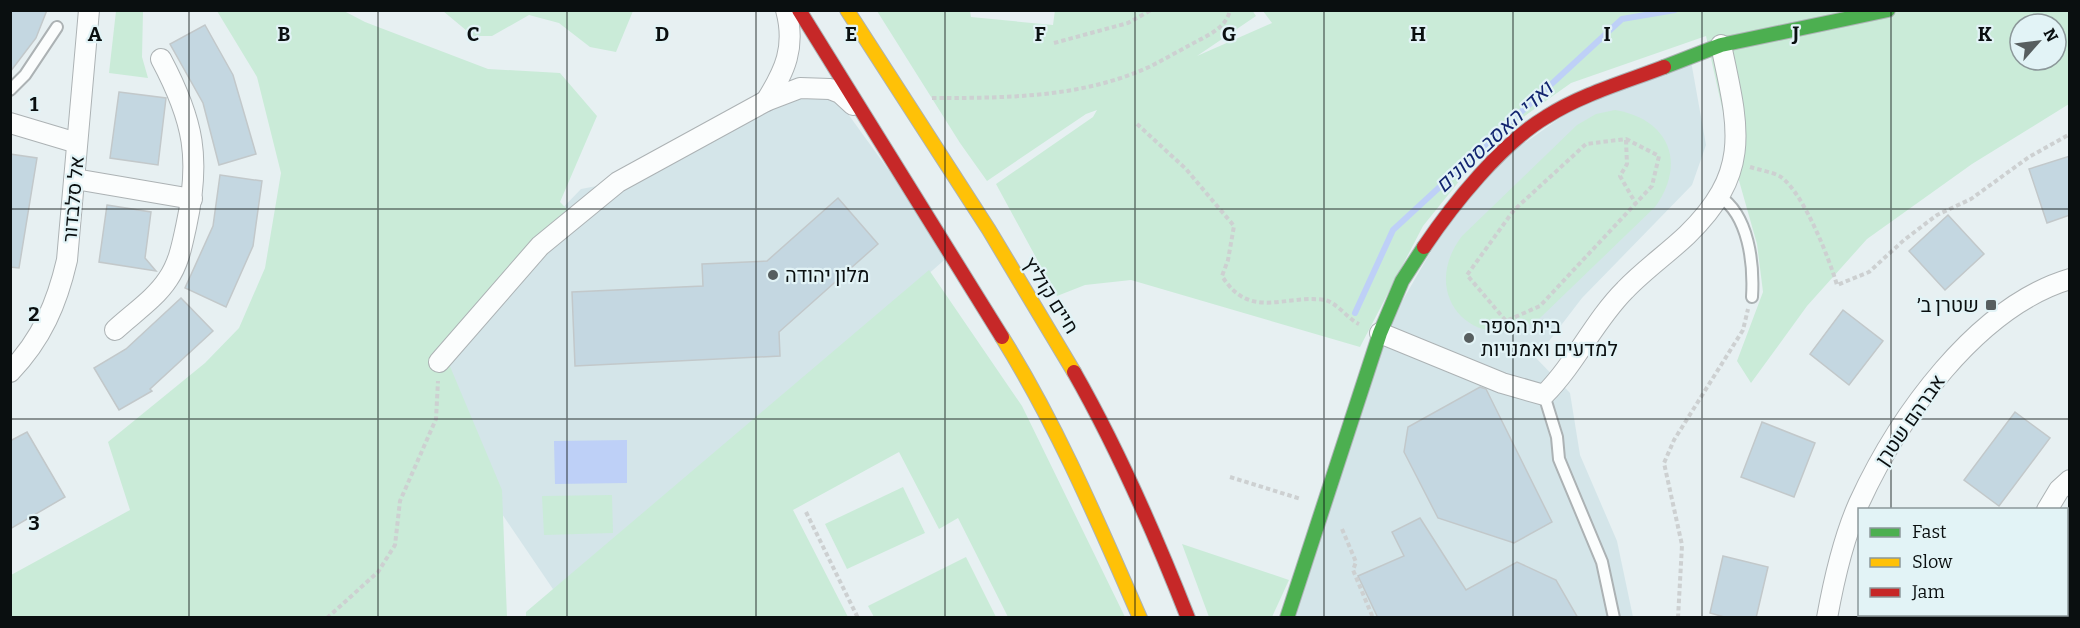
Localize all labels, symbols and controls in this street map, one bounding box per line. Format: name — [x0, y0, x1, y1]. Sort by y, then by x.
north arrow — [2008, 12, 2068, 72]
text: A — [88, 22, 103, 46]
text: B — [278, 22, 291, 46]
text: C — [467, 22, 479, 46]
text: D — [655, 22, 669, 46]
text: E — [845, 22, 857, 46]
text: F — [1034, 22, 1046, 46]
text: G — [1222, 22, 1236, 46]
text: H — [1410, 22, 1426, 46]
text: I — [1603, 22, 1611, 46]
text: J — [1792, 22, 1800, 46]
text: K — [1978, 22, 1993, 46]
text: N — [2040, 25, 2062, 45]
water label: ואדי האסבסטונים — [1430, 75, 1559, 198]
text: 1 — [30, 92, 39, 116]
street label: אל סלבדור — [57, 155, 89, 243]
street label: חיים קוליץ — [1018, 252, 1084, 338]
place label: מלון יהודה — [785, 263, 869, 287]
marker: מלון יהודה — [766, 268, 780, 282]
place label: שטרן ב׳ — [1917, 293, 1979, 317]
marker: שטרן ב׳ — [1984, 298, 1998, 312]
text: 2 — [28, 302, 40, 326]
place label: בית הספר למדעים ואמנויות — [1481, 314, 1618, 361]
marker: בית הספר למדעים ואמנויות — [1462, 331, 1476, 345]
street label: אברהם שטרן — [1870, 370, 1950, 470]
legend — [1858, 508, 2068, 616]
text: 3 — [28, 511, 40, 535]
text: Fast — [1912, 521, 1947, 543]
text: Slow — [1912, 551, 1953, 573]
text: Jam — [1911, 581, 1945, 603]

